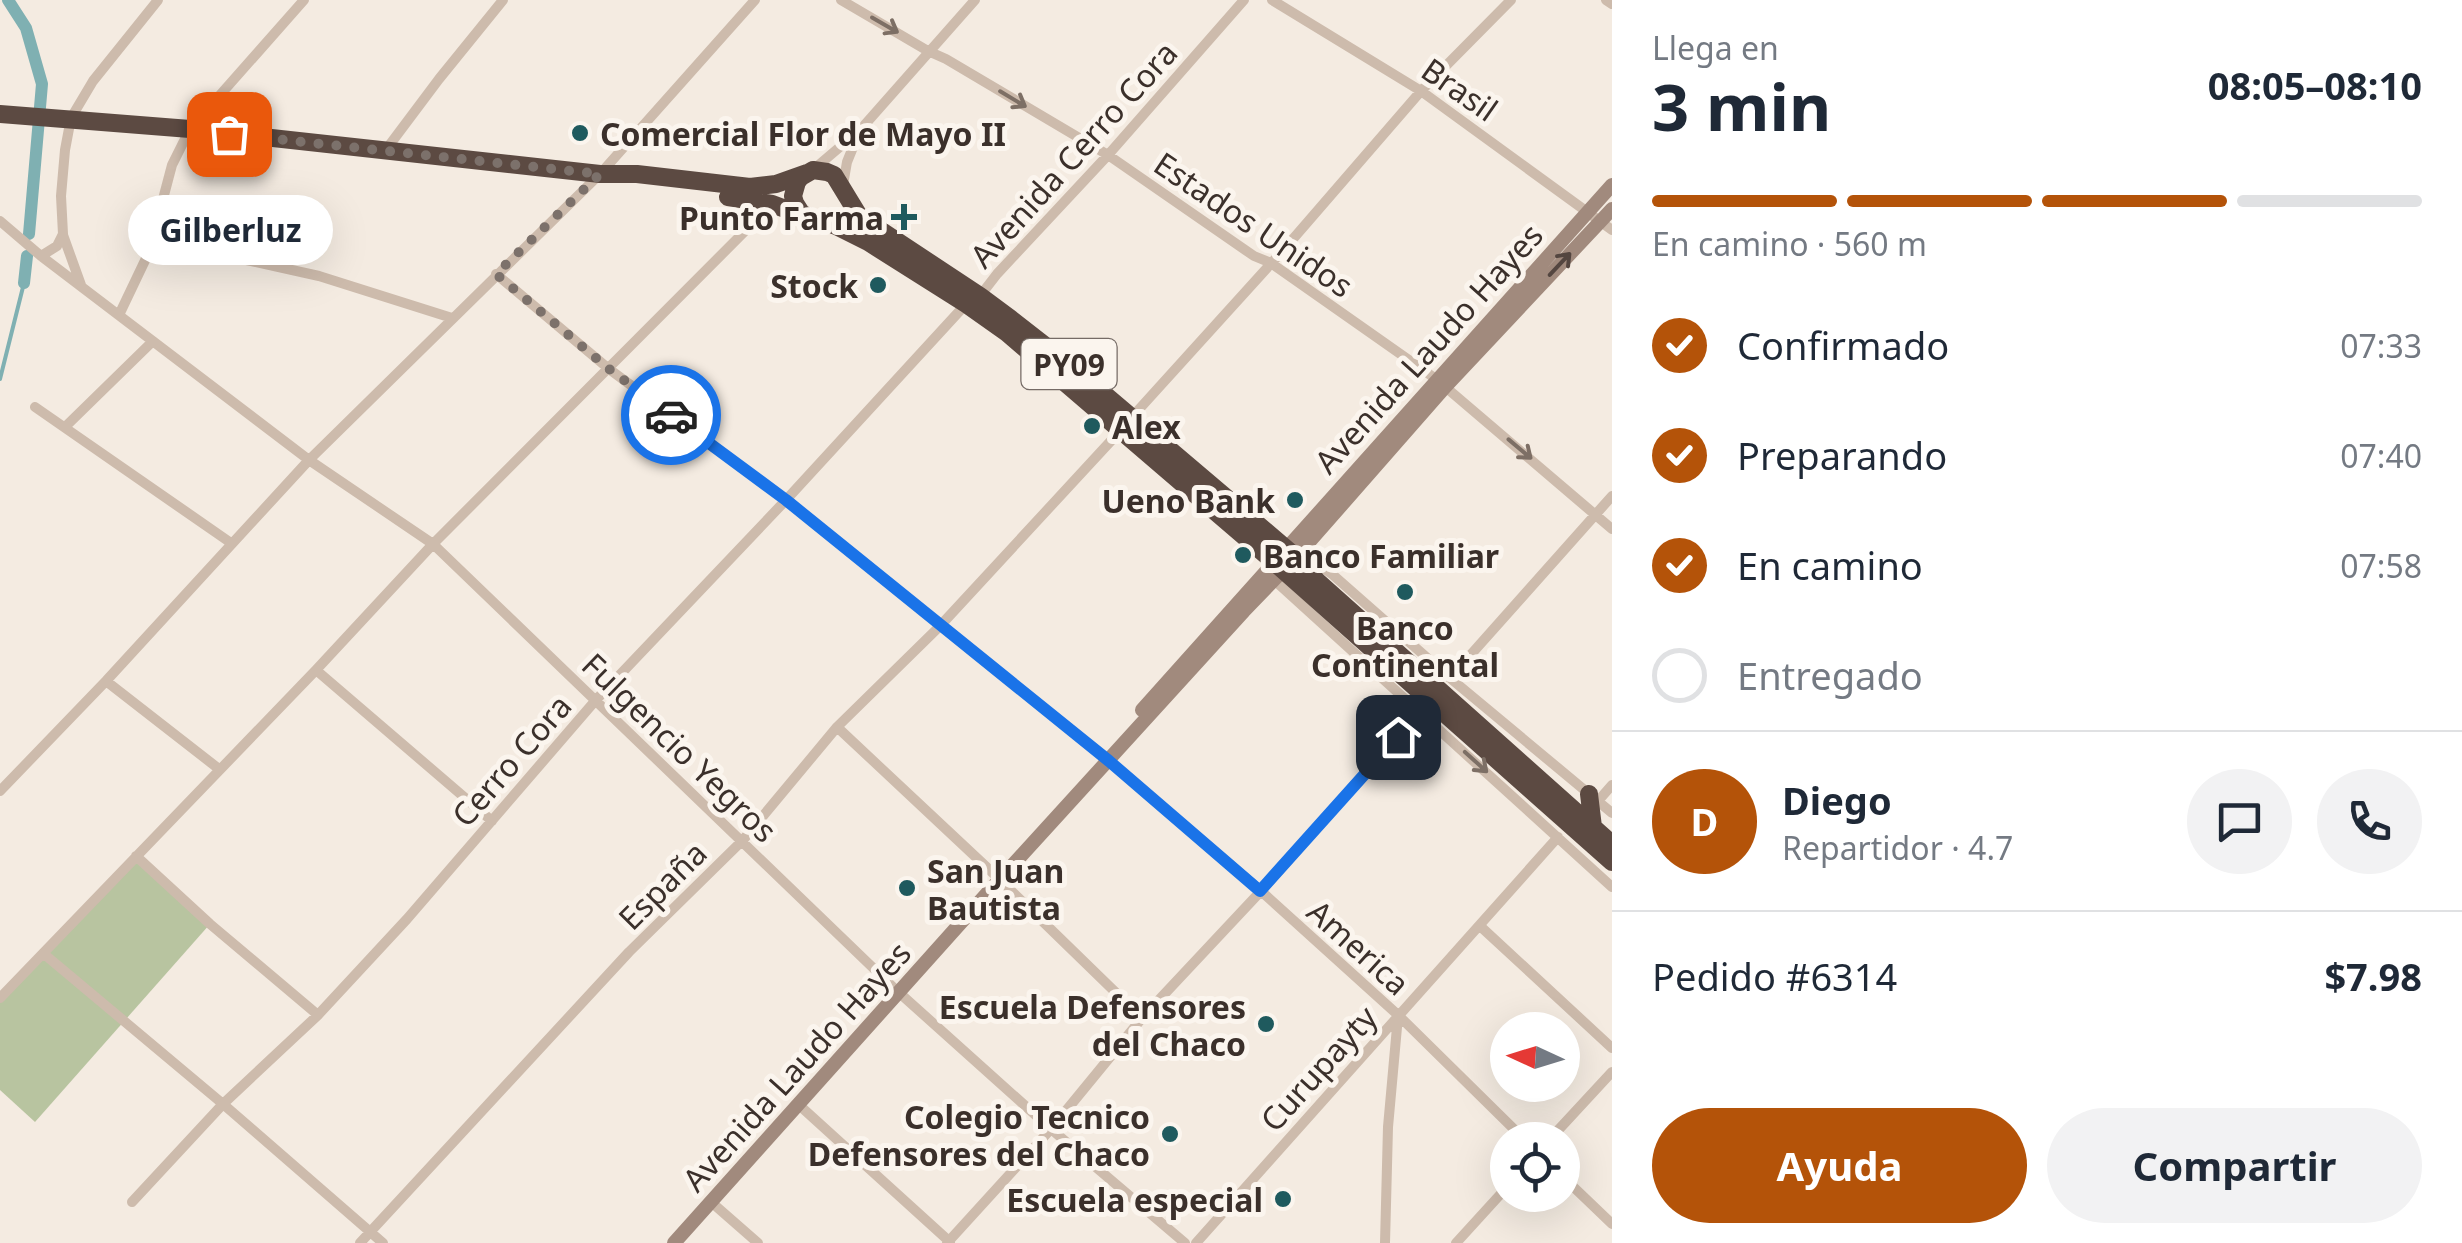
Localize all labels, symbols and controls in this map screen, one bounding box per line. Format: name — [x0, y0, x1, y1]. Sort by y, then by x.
one-way arrow — [869, 16, 899, 36]
text: Llega en — [1652, 26, 1779, 69]
street label: Avenida Cerro Cora — [960, 32, 1186, 276]
street label: Brasil — [1414, 48, 1506, 130]
text: 08:05–08:10 — [2208, 59, 2422, 111]
text: 3 min — [1652, 62, 1831, 150]
one-way arrow — [998, 89, 1027, 109]
pin — [187, 92, 272, 177]
icon: bag — [202, 107, 257, 162]
place label: Comercial Flor de Mayo II — [600, 112, 1006, 155]
marker: Comercial Flor de Mayo II — [569, 122, 591, 144]
street label: Estados Unidos — [1146, 142, 1362, 306]
callout: Gilberluz — [126, 194, 332, 264]
place label: Punto Farma — [679, 196, 884, 239]
marker: Punto Farma — [893, 206, 915, 228]
text: Gilberluz — [159, 208, 302, 251]
street label: Avenida Laudo Hayes — [1304, 214, 1552, 482]
text: En camino · 560 m — [1652, 222, 1927, 265]
one-way arrow — [1548, 253, 1572, 277]
place label: Stock — [770, 264, 858, 307]
marker: Stock — [867, 274, 889, 296]
icon: check — [1652, 318, 1707, 373]
text: Confirmado — [1737, 319, 1949, 371]
text: 07:33 — [2340, 324, 2422, 367]
road number: PY09 — [1022, 339, 1116, 389]
courier — [621, 365, 721, 465]
icon: car — [644, 388, 699, 443]
place label: Alex — [1112, 405, 1181, 448]
marker: Alex — [1081, 415, 1103, 437]
icon: check — [1652, 428, 1707, 483]
text: Preparando — [1737, 429, 1947, 481]
text: 07:40 — [2340, 434, 2422, 477]
one-way arrow — [1507, 438, 1532, 461]
place label: Ueno Bank — [1101, 479, 1275, 522]
marker: Ueno Bank — [1284, 489, 1306, 511]
place label: Banco Familiar — [1263, 534, 1499, 577]
icon: check — [1652, 538, 1707, 593]
text: En camino — [1737, 539, 1923, 591]
marker: Banco Familiar — [1232, 544, 1254, 566]
text: 07:58 — [2340, 544, 2422, 587]
marker: Banco Continental — [1394, 581, 1416, 603]
place label: Banco Continental — [1311, 606, 1499, 686]
street label: Fulgencio Yegros — [573, 643, 787, 851]
text: Entregado — [1737, 649, 1923, 701]
street label: Cerro Cora — [442, 685, 580, 835]
pin — [1356, 695, 1441, 780]
icon: home — [1371, 710, 1426, 765]
one-way arrow — [1463, 750, 1487, 774]
button: chat — [2187, 769, 2292, 874]
button: phone — [2317, 769, 2422, 874]
text: Diego — [1782, 774, 1892, 826]
text: D — [1691, 795, 1718, 847]
text: Repartidor · 4.7 — [1782, 826, 2013, 869]
street label: España — [608, 831, 716, 939]
place label: San Juan Bautista — [927, 849, 1064, 929]
marker: San Juan Bautista — [896, 877, 918, 899]
street label: America — [1299, 890, 1419, 1004]
street label: Avenida Laudo Hayes — [672, 932, 920, 1200]
text: Pedido #6314 — [1652, 950, 1897, 1002]
text: $7.98 — [2324, 950, 2422, 1002]
place label: Escuela Defensores del Chaco — [939, 985, 1246, 1065]
street label: Curupayty — [1250, 996, 1386, 1140]
north arrow — [1490, 1012, 1580, 1102]
map controls — [1490, 1012, 1580, 1212]
marker: Escuela Defensores del Chaco — [1255, 1013, 1277, 1035]
place label: Colegio Tecnico Defensores del Chaco — [808, 1095, 1150, 1175]
button: Ayuda — [1652, 1108, 2027, 1223]
button: Compartir — [2047, 1108, 2422, 1223]
button: locate — [1490, 1122, 1580, 1212]
marker: Colegio Tecnico Defensores del Chaco — [1159, 1123, 1181, 1145]
place label: Escuela especial — [1006, 1178, 1263, 1221]
marker: Escuela especial — [1272, 1188, 1294, 1210]

